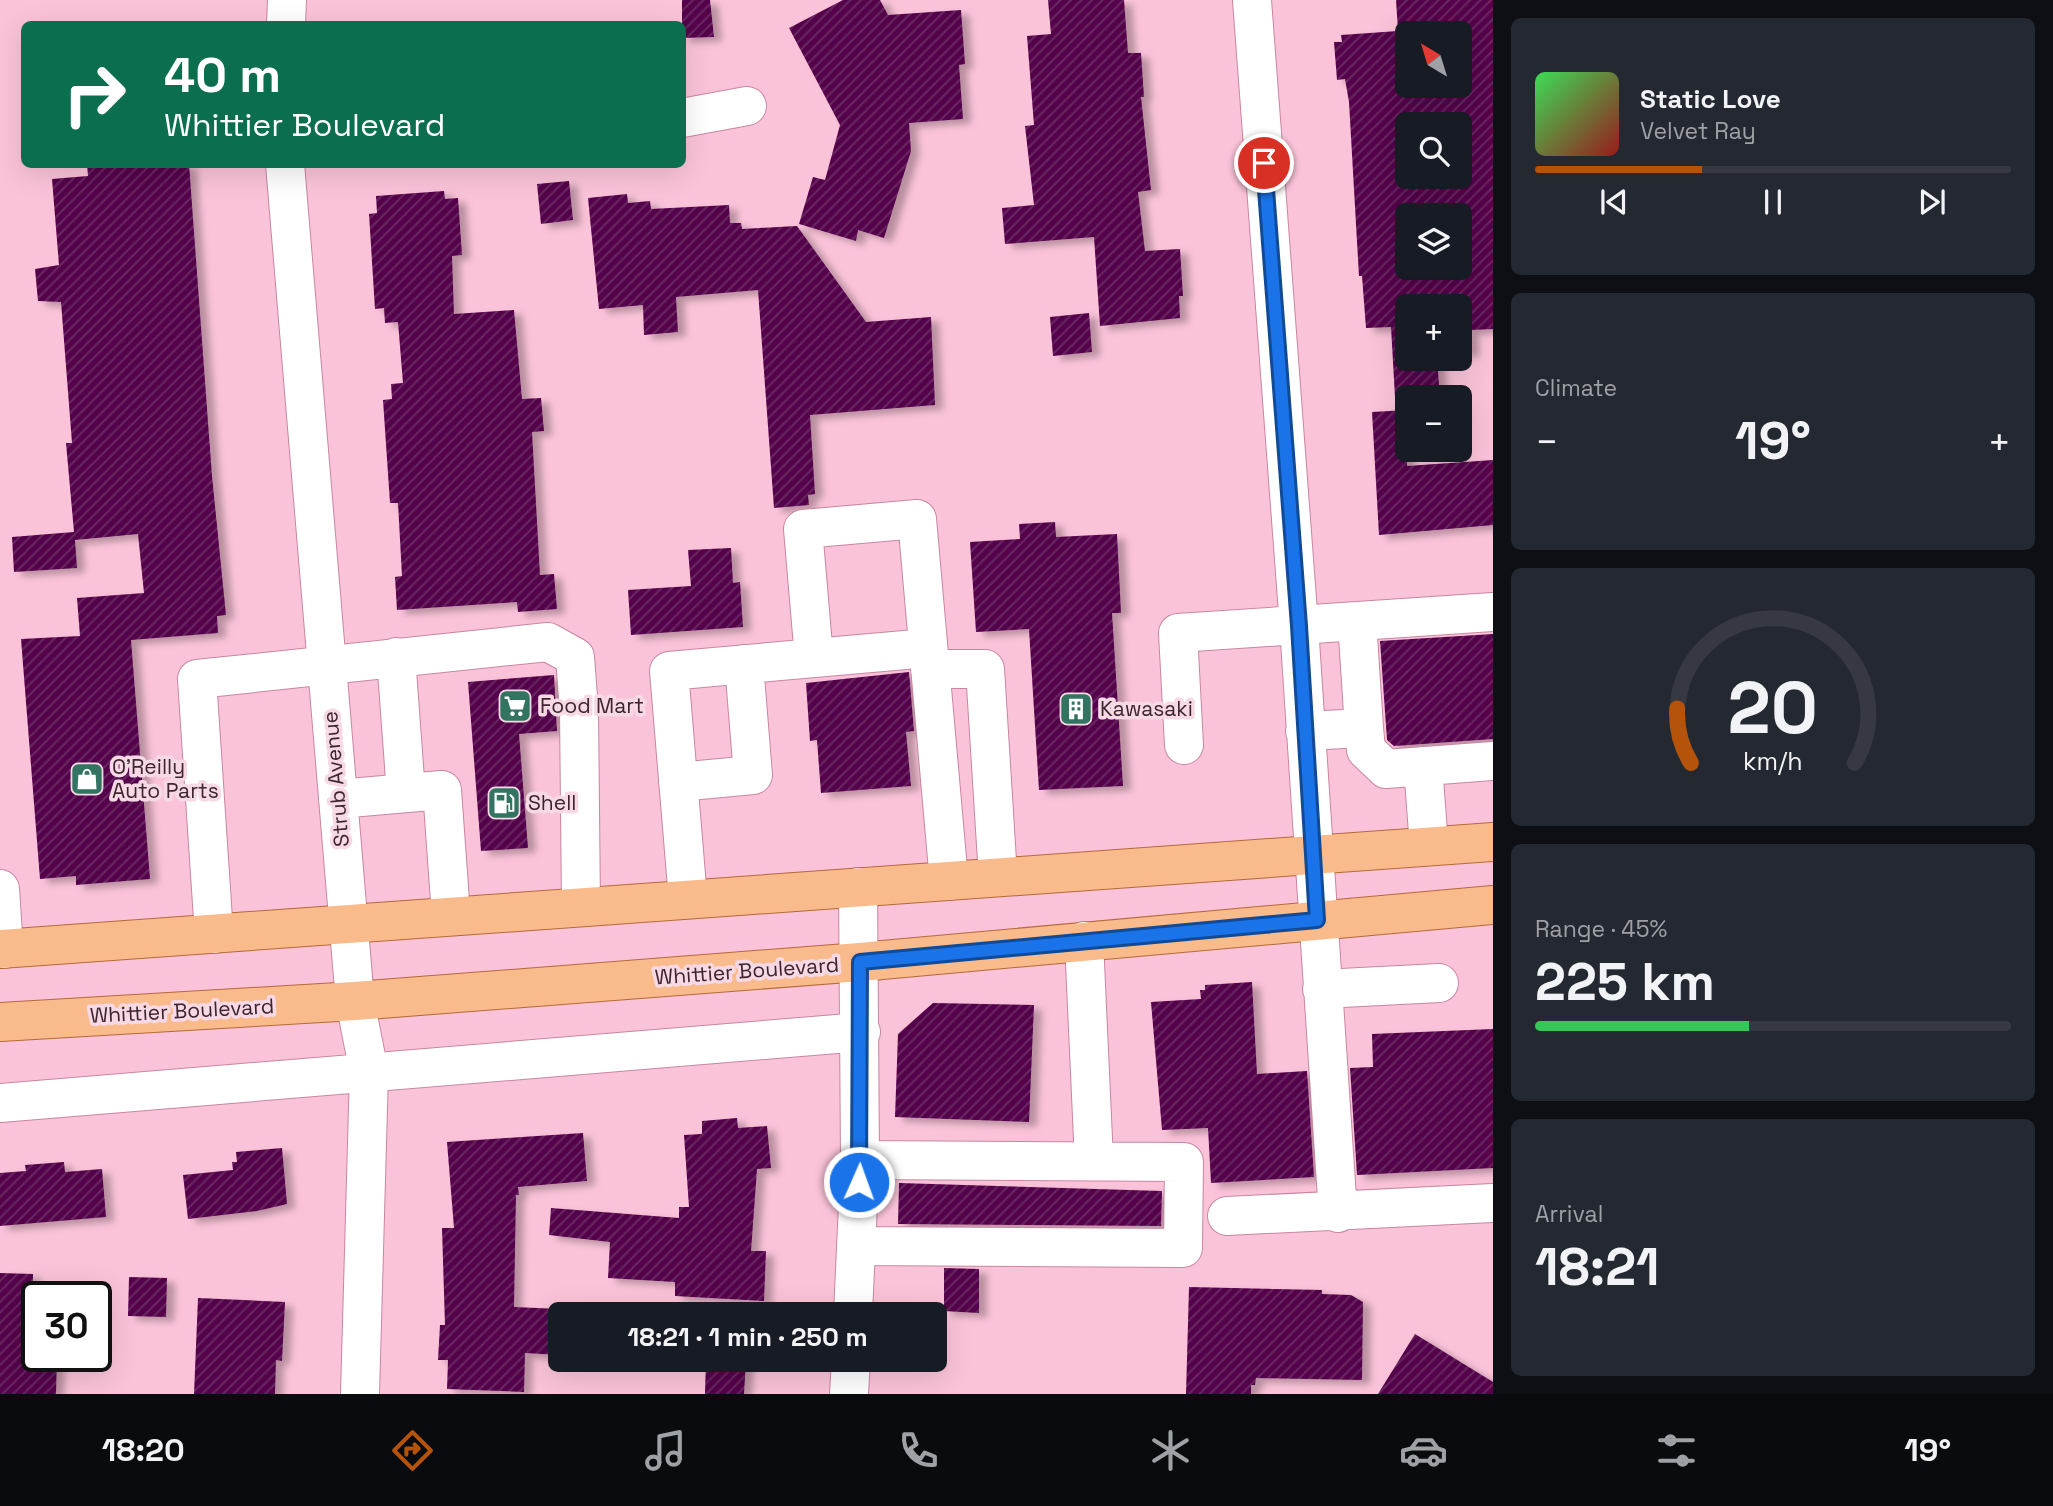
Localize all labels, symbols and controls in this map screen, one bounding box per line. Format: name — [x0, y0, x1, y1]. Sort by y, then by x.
north arrow — [1395, 21, 1472, 98]
map controls — [1395, 21, 1472, 462]
text: 40 m — [164, 44, 281, 106]
icon: right — [49, 49, 140, 140]
text: Static Love — [1640, 82, 1781, 116]
text: Whittier Boulevard — [164, 105, 445, 145]
button: search — [1395, 112, 1472, 189]
text: Velvet Ray — [1640, 116, 1756, 146]
pin — [1234, 133, 1294, 193]
icon: arrive — [1245, 144, 1283, 182]
icon: previous — [1595, 183, 1633, 221]
icon: pause — [1754, 183, 1792, 221]
icon: next — [1913, 183, 1951, 221]
button: layers — [1395, 203, 1472, 280]
button: + — [1395, 294, 1472, 371]
text: Climate — [1535, 373, 1617, 403]
button: − — [1395, 385, 1472, 462]
text: 19° — [1735, 408, 1811, 474]
text: − — [1535, 418, 1559, 466]
text: + — [1987, 418, 2011, 466]
text: 20 — [1728, 661, 1818, 754]
supermarket icon: Food Mart — [496, 687, 534, 725]
building icon: Kawasaki — [1057, 690, 1095, 728]
place label: Food Mart — [540, 692, 644, 719]
place label: Kawasaki — [1100, 695, 1193, 722]
street label: Strub Avenue — [316, 710, 355, 848]
text: km/h — [1743, 745, 1803, 777]
place label: O'Reilly Auto Parts — [112, 753, 219, 804]
shop icon: O'Reilly Auto Parts — [68, 760, 106, 798]
fuel station icon: Shell — [485, 784, 523, 822]
place label: Shell — [528, 789, 576, 816]
text: Range · 45% — [1535, 914, 1667, 944]
text: 225 km — [1535, 949, 1715, 1015]
street label: Whittier Boulevard — [654, 951, 840, 990]
street label: Whittier Boulevard — [89, 992, 275, 1029]
position arrow — [822, 1145, 896, 1219]
text: Arrival — [1535, 1199, 1603, 1229]
text: 18:21 — [1535, 1234, 1660, 1300]
speed limit sign: 30 — [21, 1281, 112, 1372]
text: 18:21 · 1 min · 250 m — [627, 1320, 868, 1354]
icon: directions — [388, 1426, 437, 1475]
icon: music — [641, 1426, 690, 1475]
icon: phone — [894, 1426, 943, 1475]
icon: climate — [1146, 1426, 1195, 1475]
icon: car — [1399, 1426, 1448, 1475]
icon: filters — [1652, 1426, 1701, 1475]
text: 18:20 — [102, 1430, 185, 1470]
text: 19° — [1904, 1430, 1951, 1470]

